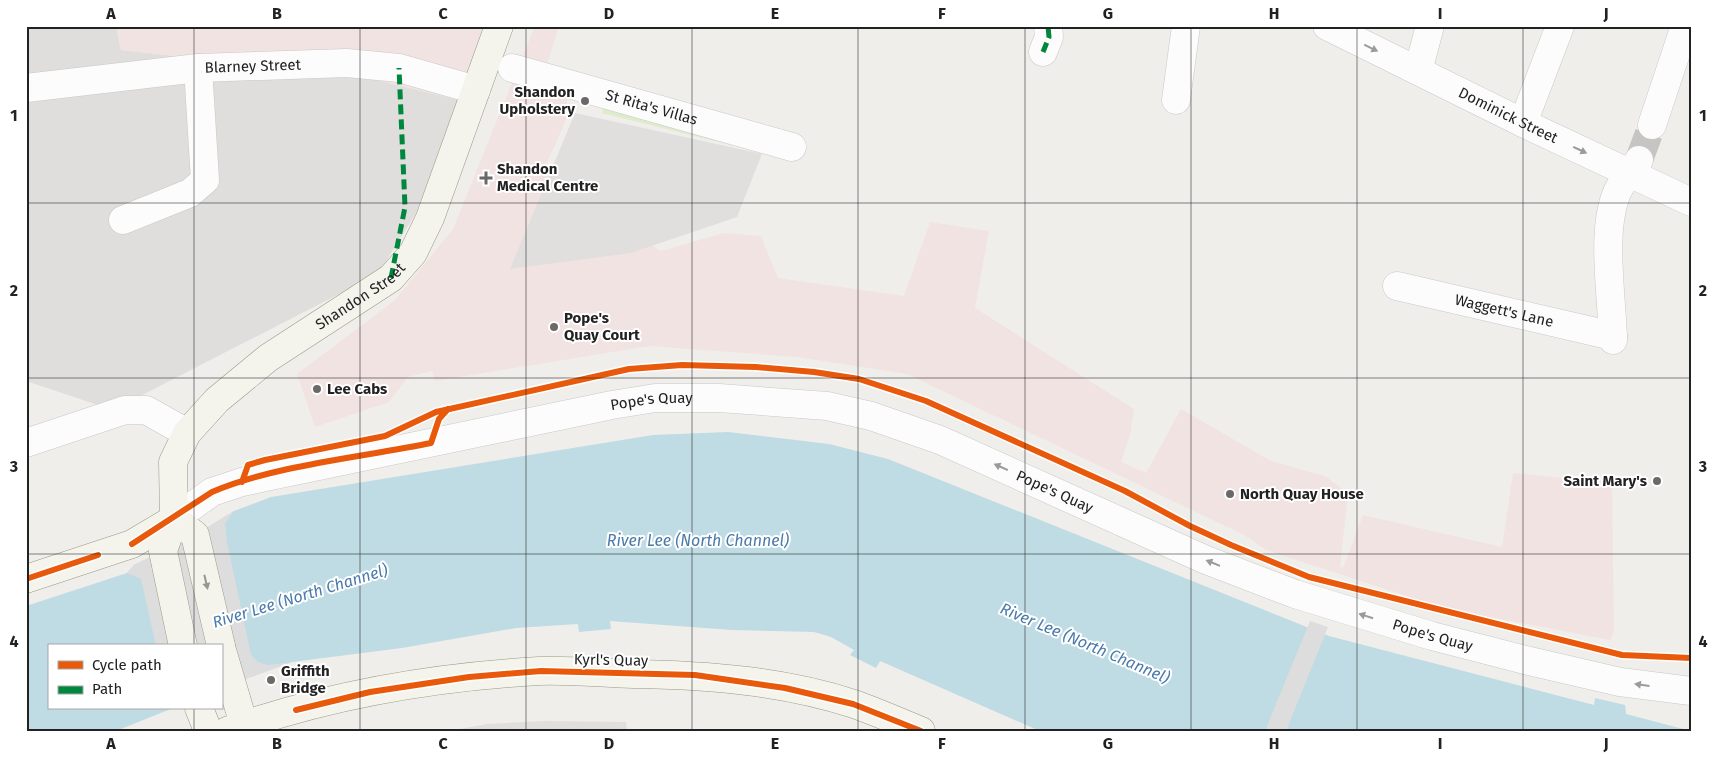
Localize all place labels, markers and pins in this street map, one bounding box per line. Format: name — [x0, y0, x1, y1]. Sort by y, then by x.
place label: Shandon Upholstery — [500, 83, 575, 118]
marker: Shandon Upholstery — [579, 95, 591, 107]
place label: Shandon Medical Centre — [497, 160, 598, 195]
marker: Shandon Medical Centre — [479, 171, 493, 185]
place label: Pope's Quay Court — [564, 309, 640, 344]
marker: Pope's Quay Court — [548, 321, 560, 333]
place label: Lee Cabs — [327, 380, 387, 398]
marker: Lee Cabs — [311, 383, 323, 395]
place label: Saint Mary's — [1564, 472, 1647, 490]
marker: Saint Mary's — [1651, 475, 1663, 487]
place label: North Quay House — [1240, 485, 1364, 503]
marker: North Quay House — [1224, 488, 1236, 500]
place label: Griffith Bridge — [281, 662, 330, 697]
marker: Griffith Bridge — [265, 674, 277, 686]

